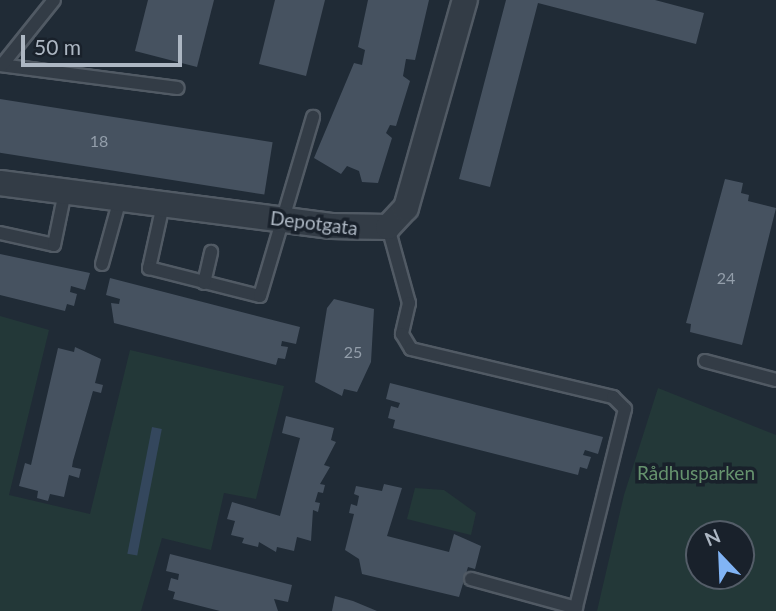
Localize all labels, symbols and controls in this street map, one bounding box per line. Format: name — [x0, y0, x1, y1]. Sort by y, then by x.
scale bar — [24, 21, 186, 65]
text: 50 m — [34, 34, 81, 59]
house number: 18 — [90, 131, 108, 151]
street label: Depotgata — [269, 206, 359, 240]
house number: 24 — [717, 268, 735, 288]
house number: 25 — [344, 342, 362, 362]
park label: Rådhusparken — [637, 462, 755, 484]
north arrow — [685, 520, 755, 590]
text: N — [701, 524, 724, 550]

